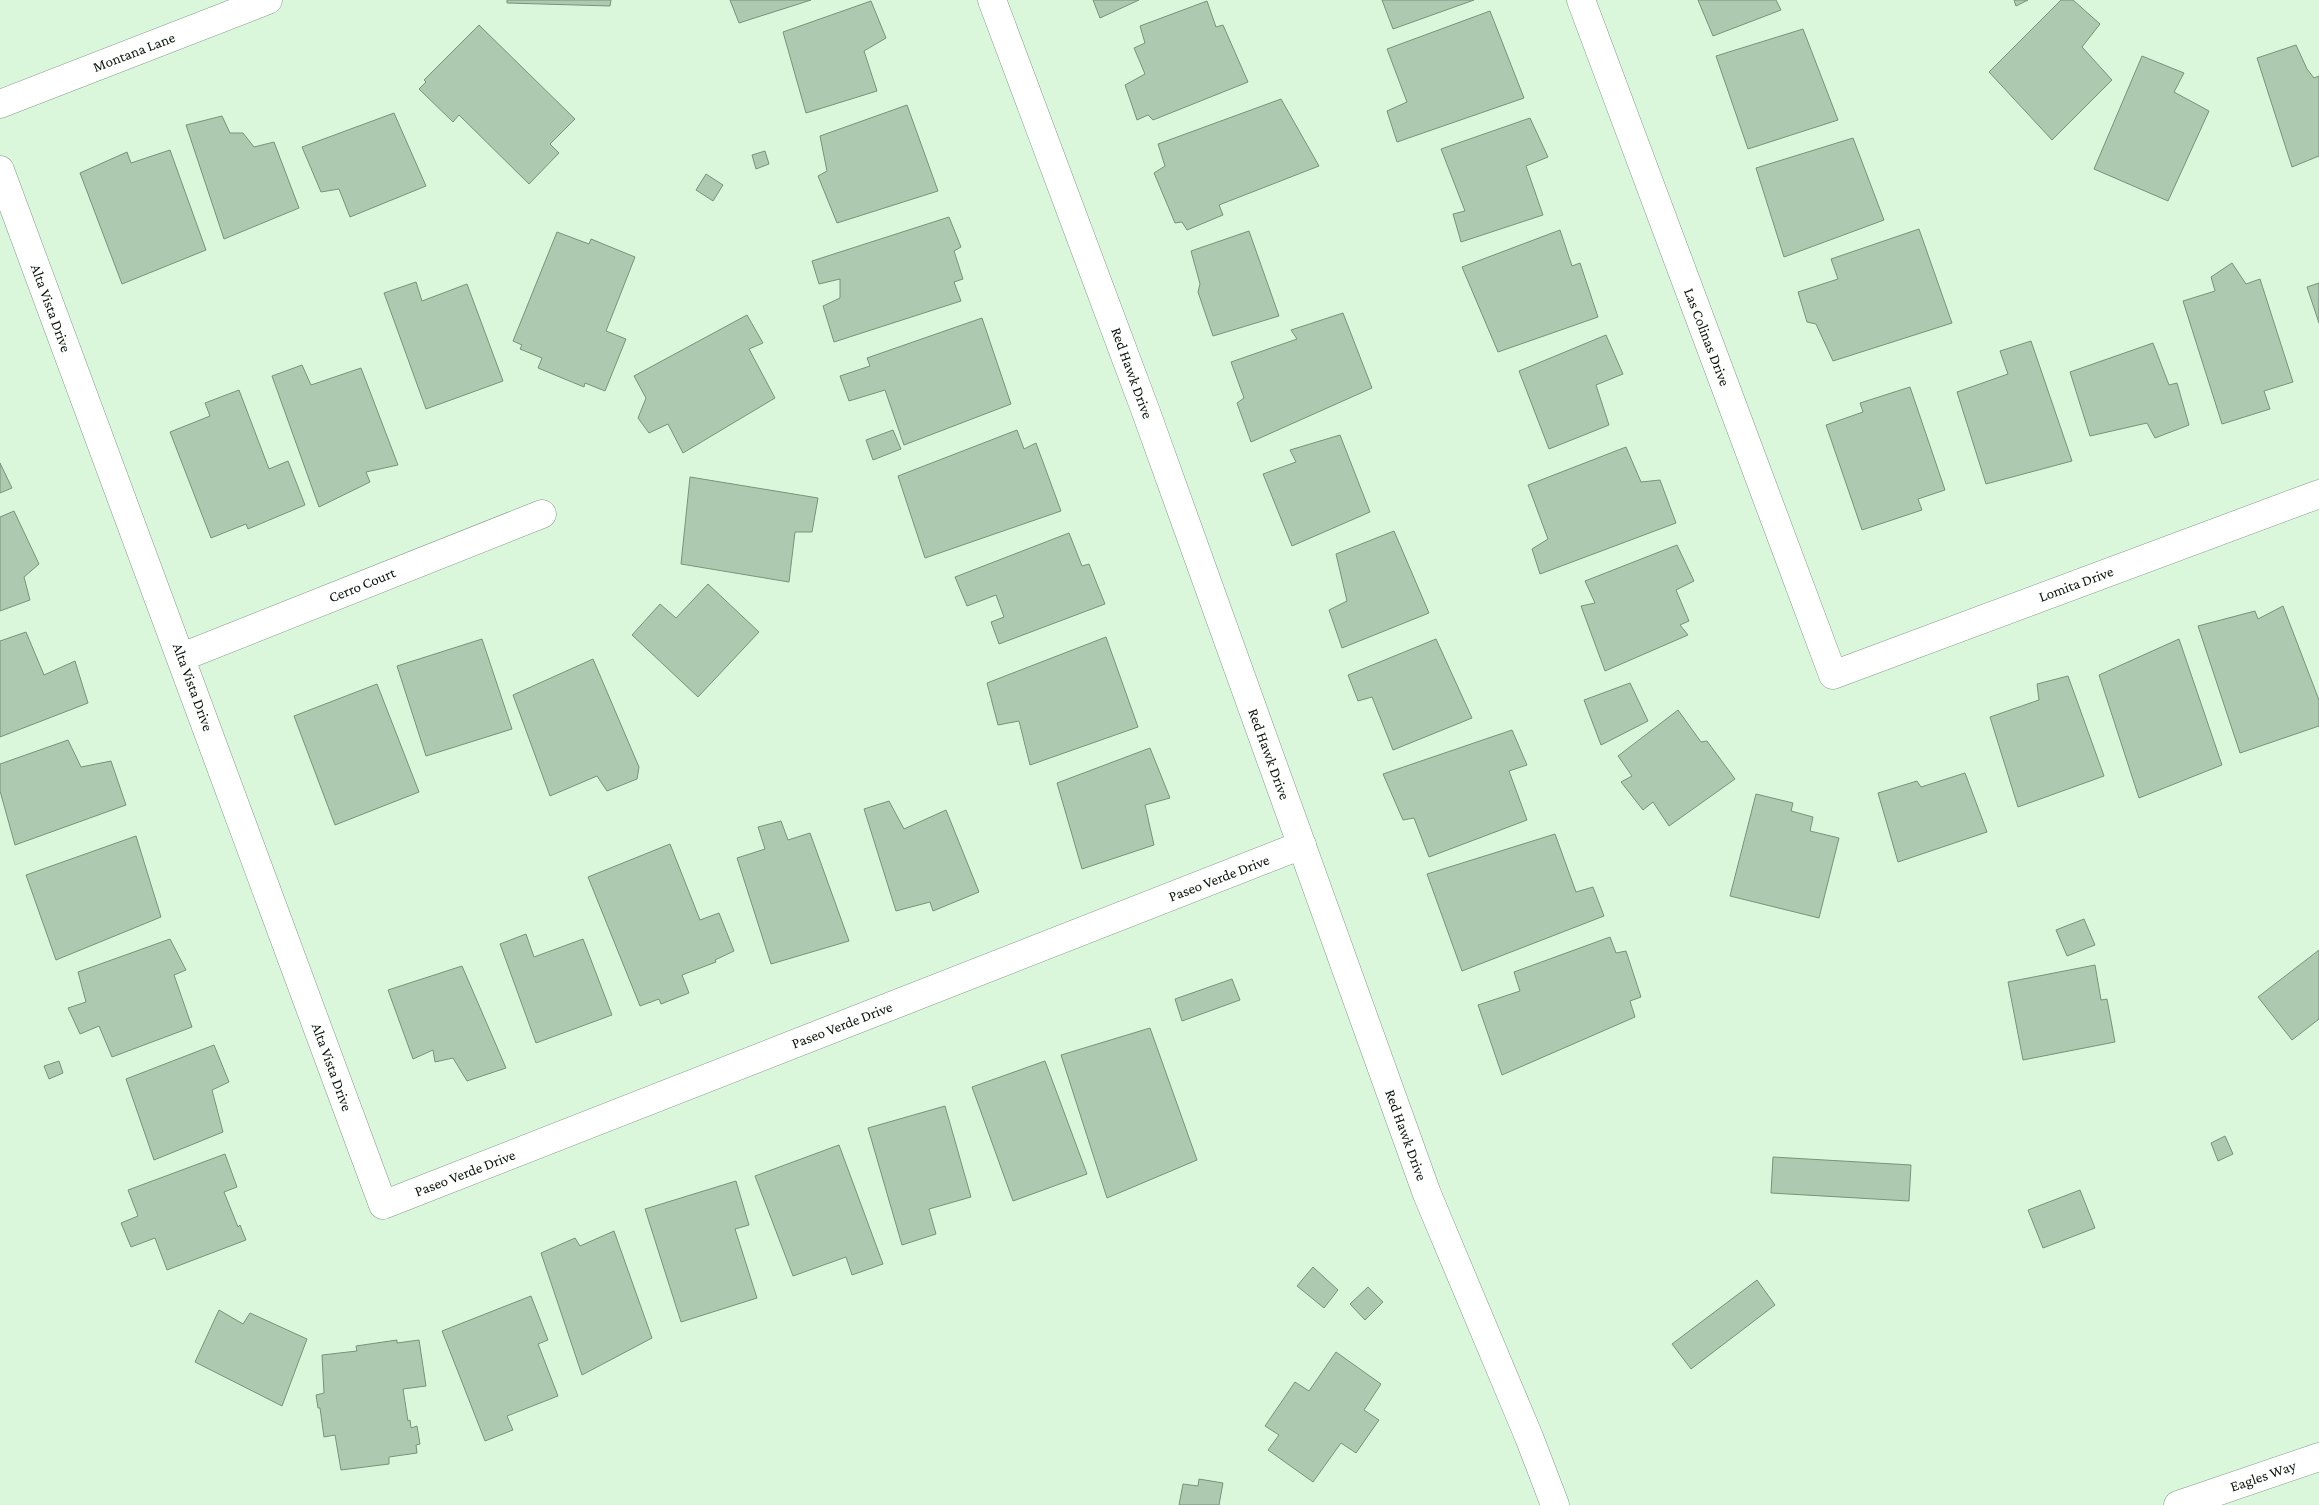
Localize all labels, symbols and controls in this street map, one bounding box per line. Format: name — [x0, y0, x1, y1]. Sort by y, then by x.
street label: Montana Lane — [91, 29, 178, 75]
street label: Alta Vista Drive — [28, 262, 74, 355]
street label: Las Colinas Drive — [1681, 286, 1733, 389]
street label: Red Hawk Drive — [1108, 325, 1156, 421]
street label: Lomita Drive — [2037, 563, 2116, 605]
street label: Cerro Court — [326, 564, 399, 606]
street label: Alta Vista Drive — [170, 641, 216, 734]
street label: Red Hawk Drive — [1245, 706, 1293, 802]
street label: Paseo Verde Drive — [1166, 851, 1272, 905]
street label: Paseo Verde Drive — [789, 998, 895, 1052]
street label: Alta Vista Drive — [309, 1021, 355, 1114]
street label: Red Hawk Drive — [1382, 1087, 1430, 1183]
street label: Paseo Verde Drive — [412, 1146, 518, 1200]
street label: Eagles Way — [2228, 1457, 2298, 1496]

